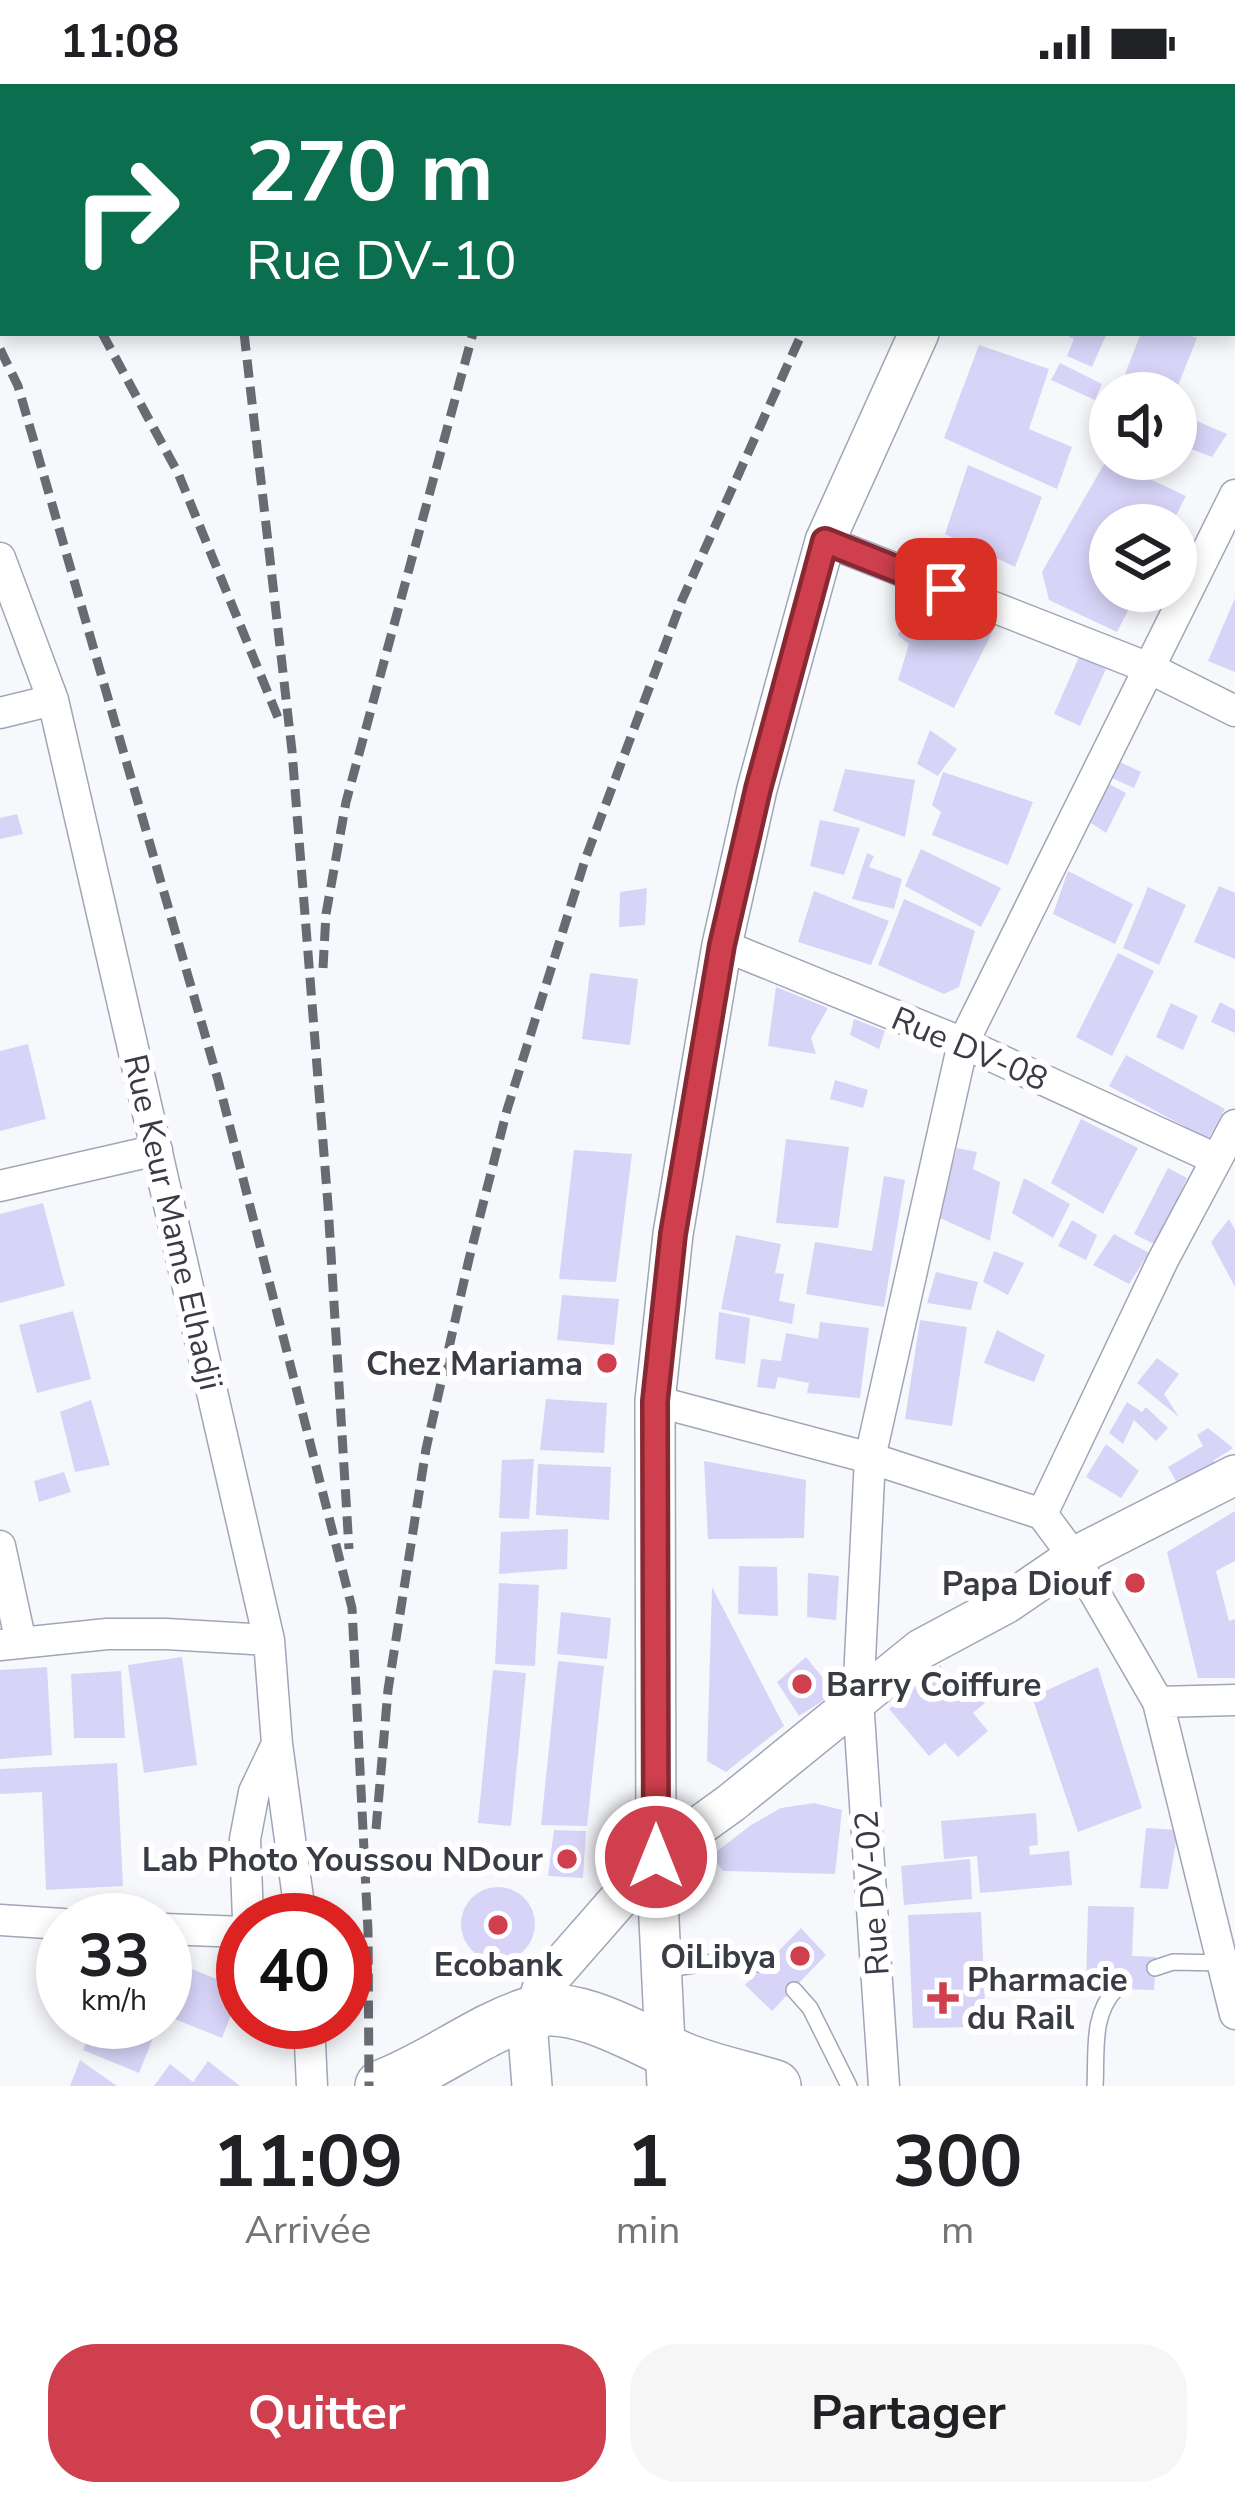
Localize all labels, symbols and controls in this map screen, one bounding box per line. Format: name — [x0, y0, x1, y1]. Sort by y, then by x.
text: 11:08 — [60, 12, 179, 73]
text: 270 m — [246, 115, 494, 230]
icon: right — [48, 132, 204, 288]
text: Rue DV-10 — [246, 224, 517, 298]
map controls — [1089, 372, 1197, 612]
button: sound — [1089, 372, 1197, 480]
button: layers — [1089, 504, 1197, 612]
pin — [895, 538, 997, 640]
icon: arrive — [913, 556, 979, 622]
street label: Rue DV-08 — [885, 996, 1054, 1102]
street label: Rue Keur Mame Elhadji — [112, 1050, 233, 1395]
place label: Chez Mariama — [366, 1342, 583, 1387]
marker: Chez Mariama — [594, 1350, 620, 1376]
place label: Papa Diouf — [942, 1562, 1112, 1607]
marker: Papa Diouf — [1122, 1570, 1148, 1596]
place label: Barry Coiffure — [826, 1663, 1042, 1708]
marker: Barry Coiffure — [789, 1671, 815, 1697]
position arrow — [593, 1794, 719, 1920]
street label: Rue DV-02 — [844, 1809, 901, 1977]
place label: Lab Photo Youssou NDour — [142, 1838, 543, 1883]
marker: Lab Photo Youssou NDour — [554, 1846, 580, 1872]
speed limit sign: 40 — [216, 1893, 372, 2049]
marker: Ecobank — [485, 1912, 511, 1938]
text: 33 — [78, 1915, 150, 1997]
place label: OiLibya — [660, 1935, 776, 1980]
place label: Ecobank — [434, 1943, 564, 1988]
marker: OiLibya — [787, 1943, 813, 1969]
place label: Pharmacie du Rail — [967, 1958, 1128, 2041]
text: km/h — [81, 1980, 147, 2021]
marker: Pharmacie du Rail — [930, 1985, 956, 2011]
text: 11:09 — [213, 2113, 403, 2211]
text: 1 — [626, 2113, 670, 2211]
text: 300 — [893, 2113, 1022, 2211]
text: Arrivée — [245, 2204, 371, 2257]
text: min — [616, 2204, 680, 2257]
text: m — [941, 2204, 974, 2257]
button: Quitter — [48, 2344, 606, 2482]
button: Partager — [630, 2344, 1187, 2482]

